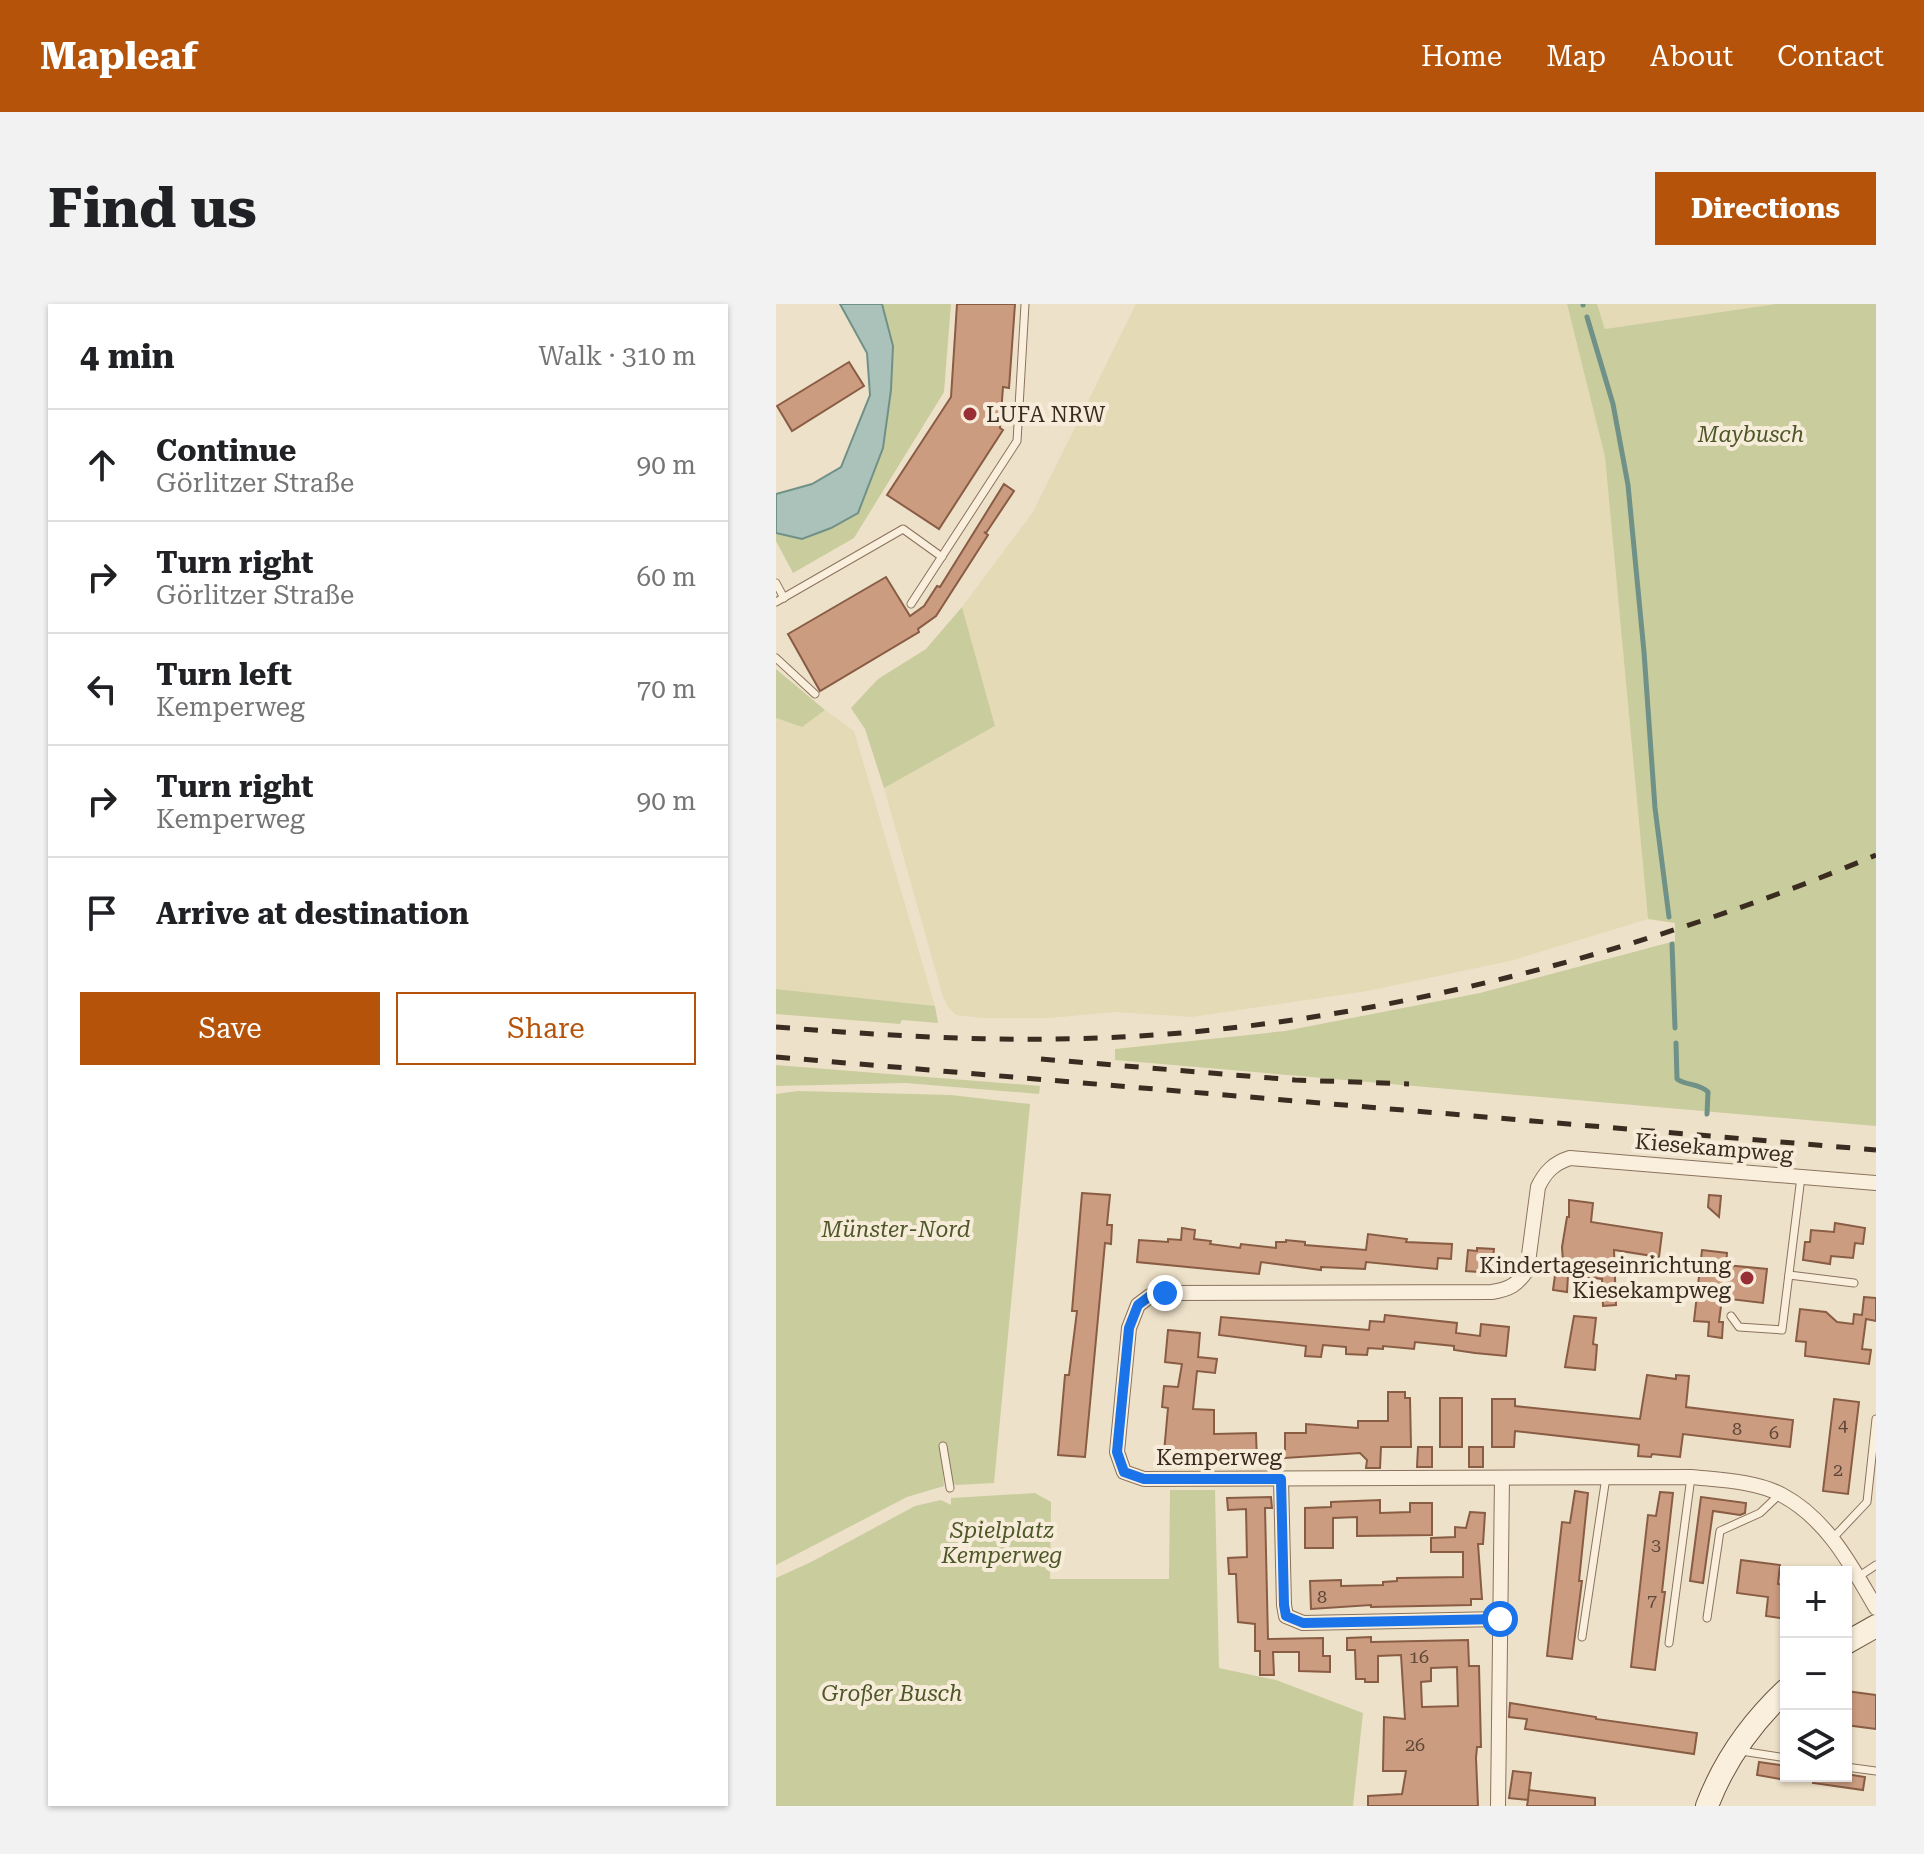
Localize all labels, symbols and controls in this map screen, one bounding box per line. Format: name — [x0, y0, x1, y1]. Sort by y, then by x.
text: Mapleaf — [40, 34, 198, 78]
text: Home — [1421, 40, 1502, 73]
text: Map — [1546, 40, 1606, 73]
text: About — [1650, 40, 1733, 73]
text: Contact — [1777, 40, 1884, 73]
button: Directions — [1655, 172, 1876, 245]
text: Find us — [48, 175, 257, 241]
text: 4 min — [80, 336, 175, 376]
text: Walk · 310 m — [538, 341, 696, 371]
place label: LUFA NRW — [986, 402, 1106, 427]
marker: LUFA NRW — [961, 405, 979, 423]
park label: Maybusch — [1697, 422, 1804, 447]
text: Continue — [156, 433, 296, 468]
icon: ahead — [80, 443, 124, 487]
text: 90 m — [637, 450, 696, 480]
text: Görlitzer Straße — [156, 468, 354, 498]
text: Turn right — [156, 545, 313, 580]
icon: right — [80, 555, 124, 599]
text: 60 m — [637, 562, 696, 592]
text: Görlitzer Straße — [156, 580, 354, 610]
text: Turn left — [156, 657, 292, 692]
icon: left — [80, 667, 124, 711]
text: 70 m — [637, 674, 696, 704]
text: Kemperweg — [156, 692, 305, 722]
text: Turn right — [156, 769, 313, 804]
icon: right — [80, 779, 124, 823]
text: 90 m — [637, 786, 696, 816]
text: Kemperweg — [156, 804, 305, 834]
icon: arrive — [80, 891, 124, 935]
text: Arrive at destination — [156, 896, 469, 931]
button: Save — [80, 992, 380, 1065]
button: Share — [396, 992, 696, 1065]
street label: Kiesekampweg — [1634, 1129, 1795, 1167]
park label: Münster-Nord — [821, 1217, 971, 1242]
place label: Kindertageseinrichtung Kiesekampweg — [1479, 1253, 1732, 1303]
marker: Kindertageseinrichtung Kiesekampweg — [1738, 1269, 1756, 1287]
route end — [1147, 1275, 1183, 1311]
house number: 4 — [1838, 1414, 1848, 1435]
house number: 8 — [1732, 1418, 1742, 1439]
house number: 6 — [1769, 1422, 1779, 1443]
street label: Kemperweg — [1156, 1445, 1282, 1470]
house number: 2 — [1833, 1459, 1843, 1480]
park label: Spielplatz Kemperweg — [941, 1518, 1062, 1568]
house number: 3 — [1651, 1534, 1661, 1555]
map controls — [1780, 1566, 1852, 1782]
button: + — [1780, 1566, 1852, 1638]
house number: 8 — [1317, 1586, 1327, 1607]
house number: 7 — [1647, 1590, 1657, 1611]
route start — [1482, 1601, 1518, 1637]
button: − — [1780, 1638, 1852, 1710]
house number: 16 — [1409, 1646, 1429, 1667]
park label: Großer Busch — [822, 1681, 962, 1706]
button: layers — [1780, 1710, 1852, 1782]
house number: 26 — [1405, 1734, 1425, 1755]

